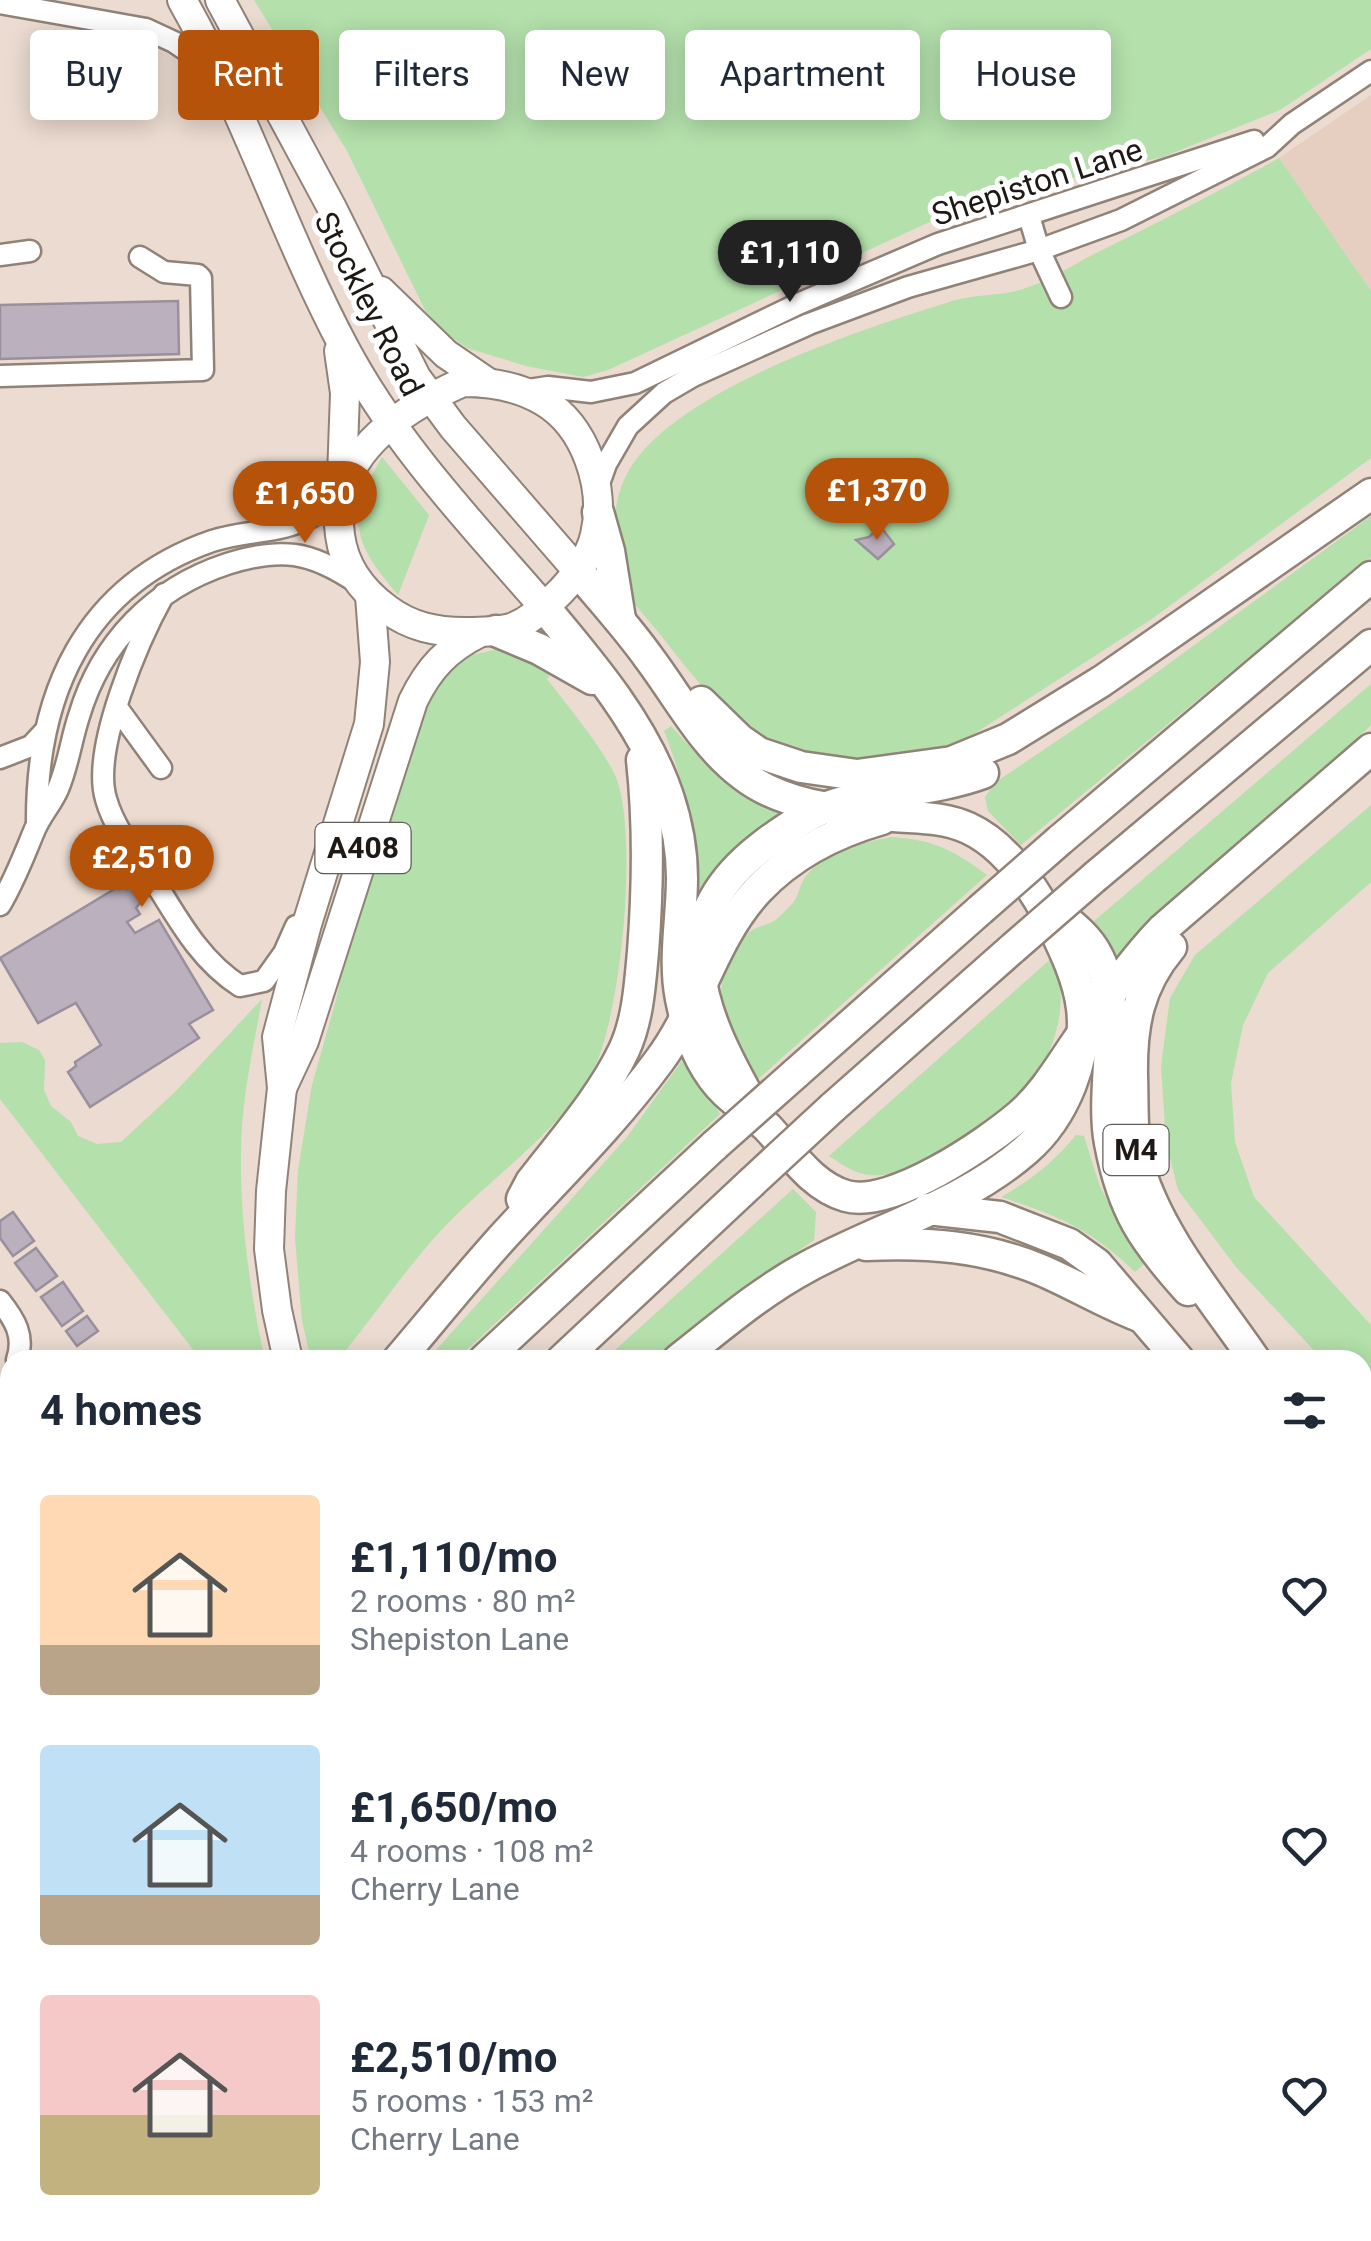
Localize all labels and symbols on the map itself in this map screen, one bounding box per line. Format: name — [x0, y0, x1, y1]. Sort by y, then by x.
street label: Shepiston Lane — [927, 130, 1147, 234]
street label: Stockley Road — [306, 206, 432, 402]
pin: £1,110 — [709, 220, 871, 305]
pin: £1,370 — [796, 458, 958, 543]
pin: £1,650 — [224, 461, 386, 546]
road number: A408 — [316, 823, 410, 873]
pin: £2,510 — [61, 825, 223, 910]
road number: M4 — [1104, 1125, 1168, 1175]

